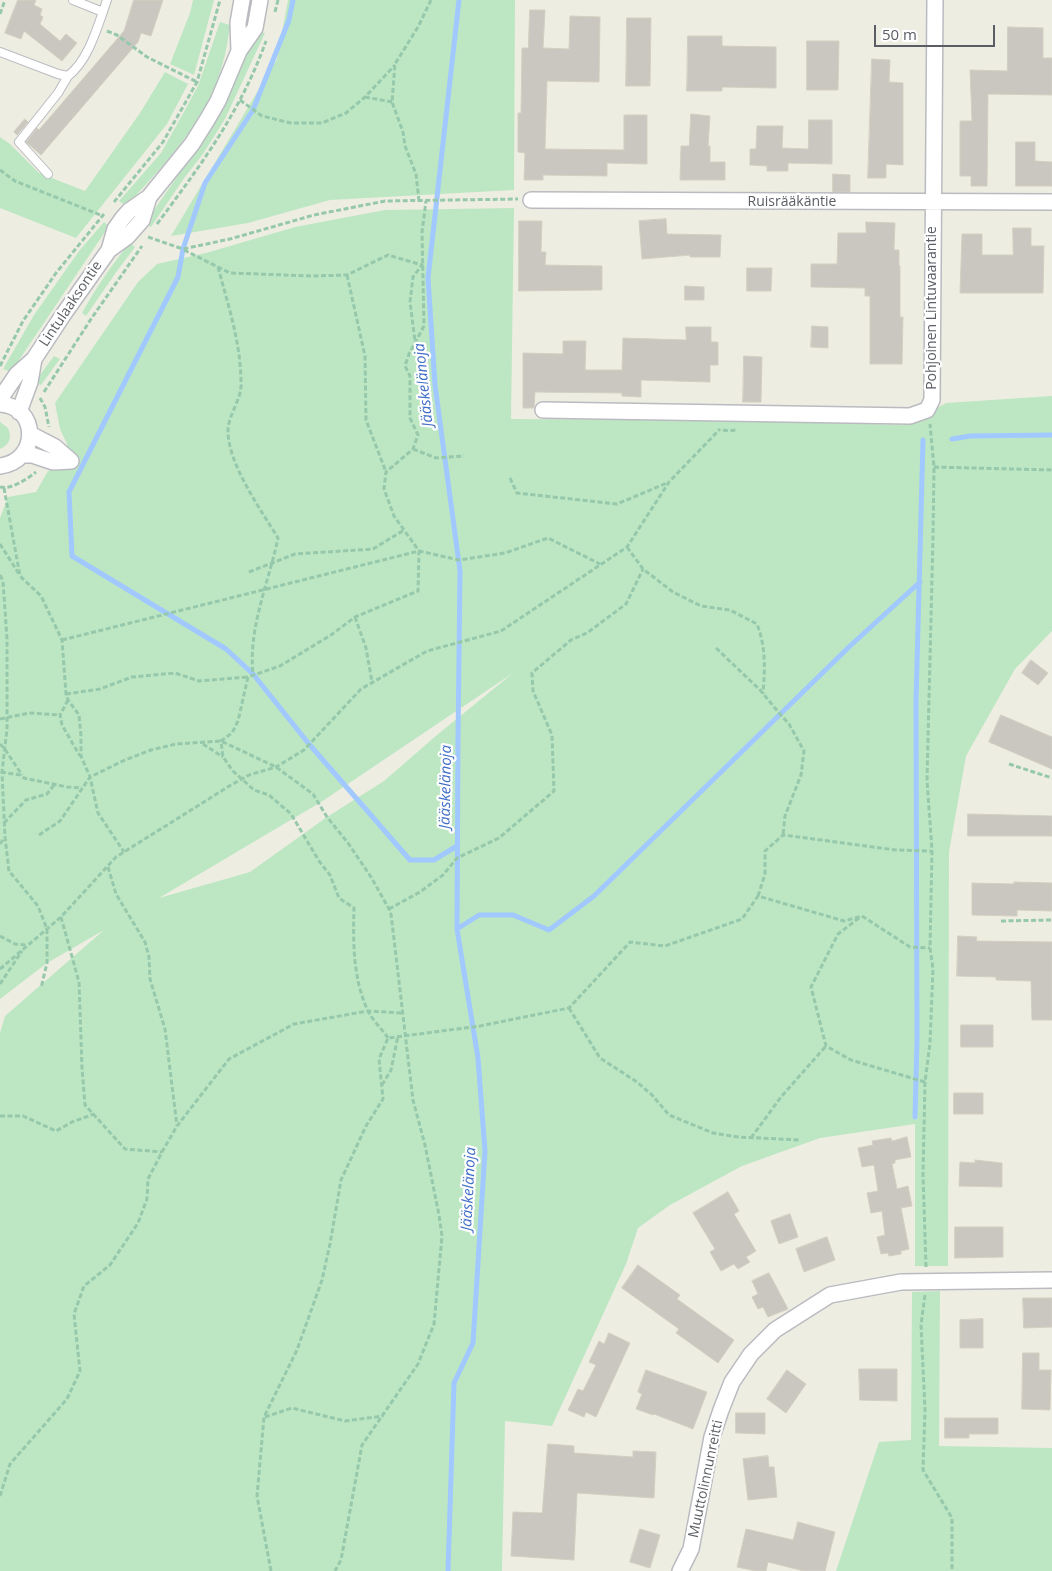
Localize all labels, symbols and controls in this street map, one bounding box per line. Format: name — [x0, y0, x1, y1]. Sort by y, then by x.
scale bar — [877, 15, 998, 47]
text: 50 m — [882, 24, 917, 44]
street label: Ruisrääkäntie — [748, 194, 836, 210]
street label: Pohjoinen Lintuvaarantie — [924, 226, 940, 390]
street label: Lintulaaksontie — [36, 258, 106, 350]
water label: Jääskelänoja — [411, 342, 437, 428]
water label: Jääskelänoja — [436, 745, 456, 829]
water label: Jääskelänoja — [458, 1147, 480, 1231]
street label: Muuttolinnunreitti — [685, 1418, 727, 1540]

